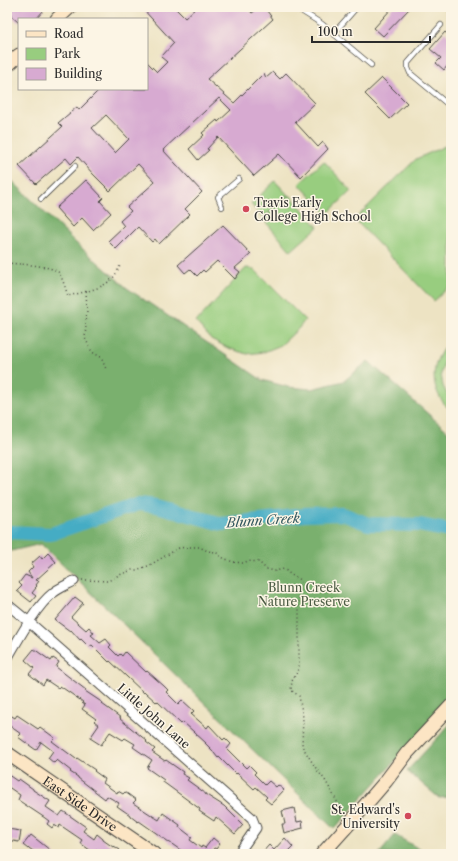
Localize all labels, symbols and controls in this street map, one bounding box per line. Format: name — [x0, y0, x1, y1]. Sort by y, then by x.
legend — [18, 18, 148, 90]
scale bar — [312, 18, 430, 44]
text: 100 m — [318, 24, 353, 39]
text: Road — [54, 26, 84, 41]
text: Park — [54, 46, 81, 61]
text: Building — [54, 66, 102, 81]
place label: Travis Early College High School — [254, 195, 371, 224]
marker: Travis Early College High School — [241, 204, 251, 214]
water label: Blunn Creek — [225, 509, 300, 531]
park label: Blunn Creek Nature Preserve — [258, 580, 350, 609]
street label: Little John Lane — [115, 680, 194, 752]
street label: East Side Drive — [40, 773, 120, 834]
place label: St. Edward's University — [331, 802, 400, 831]
marker: St. Edward's University — [403, 811, 413, 821]

